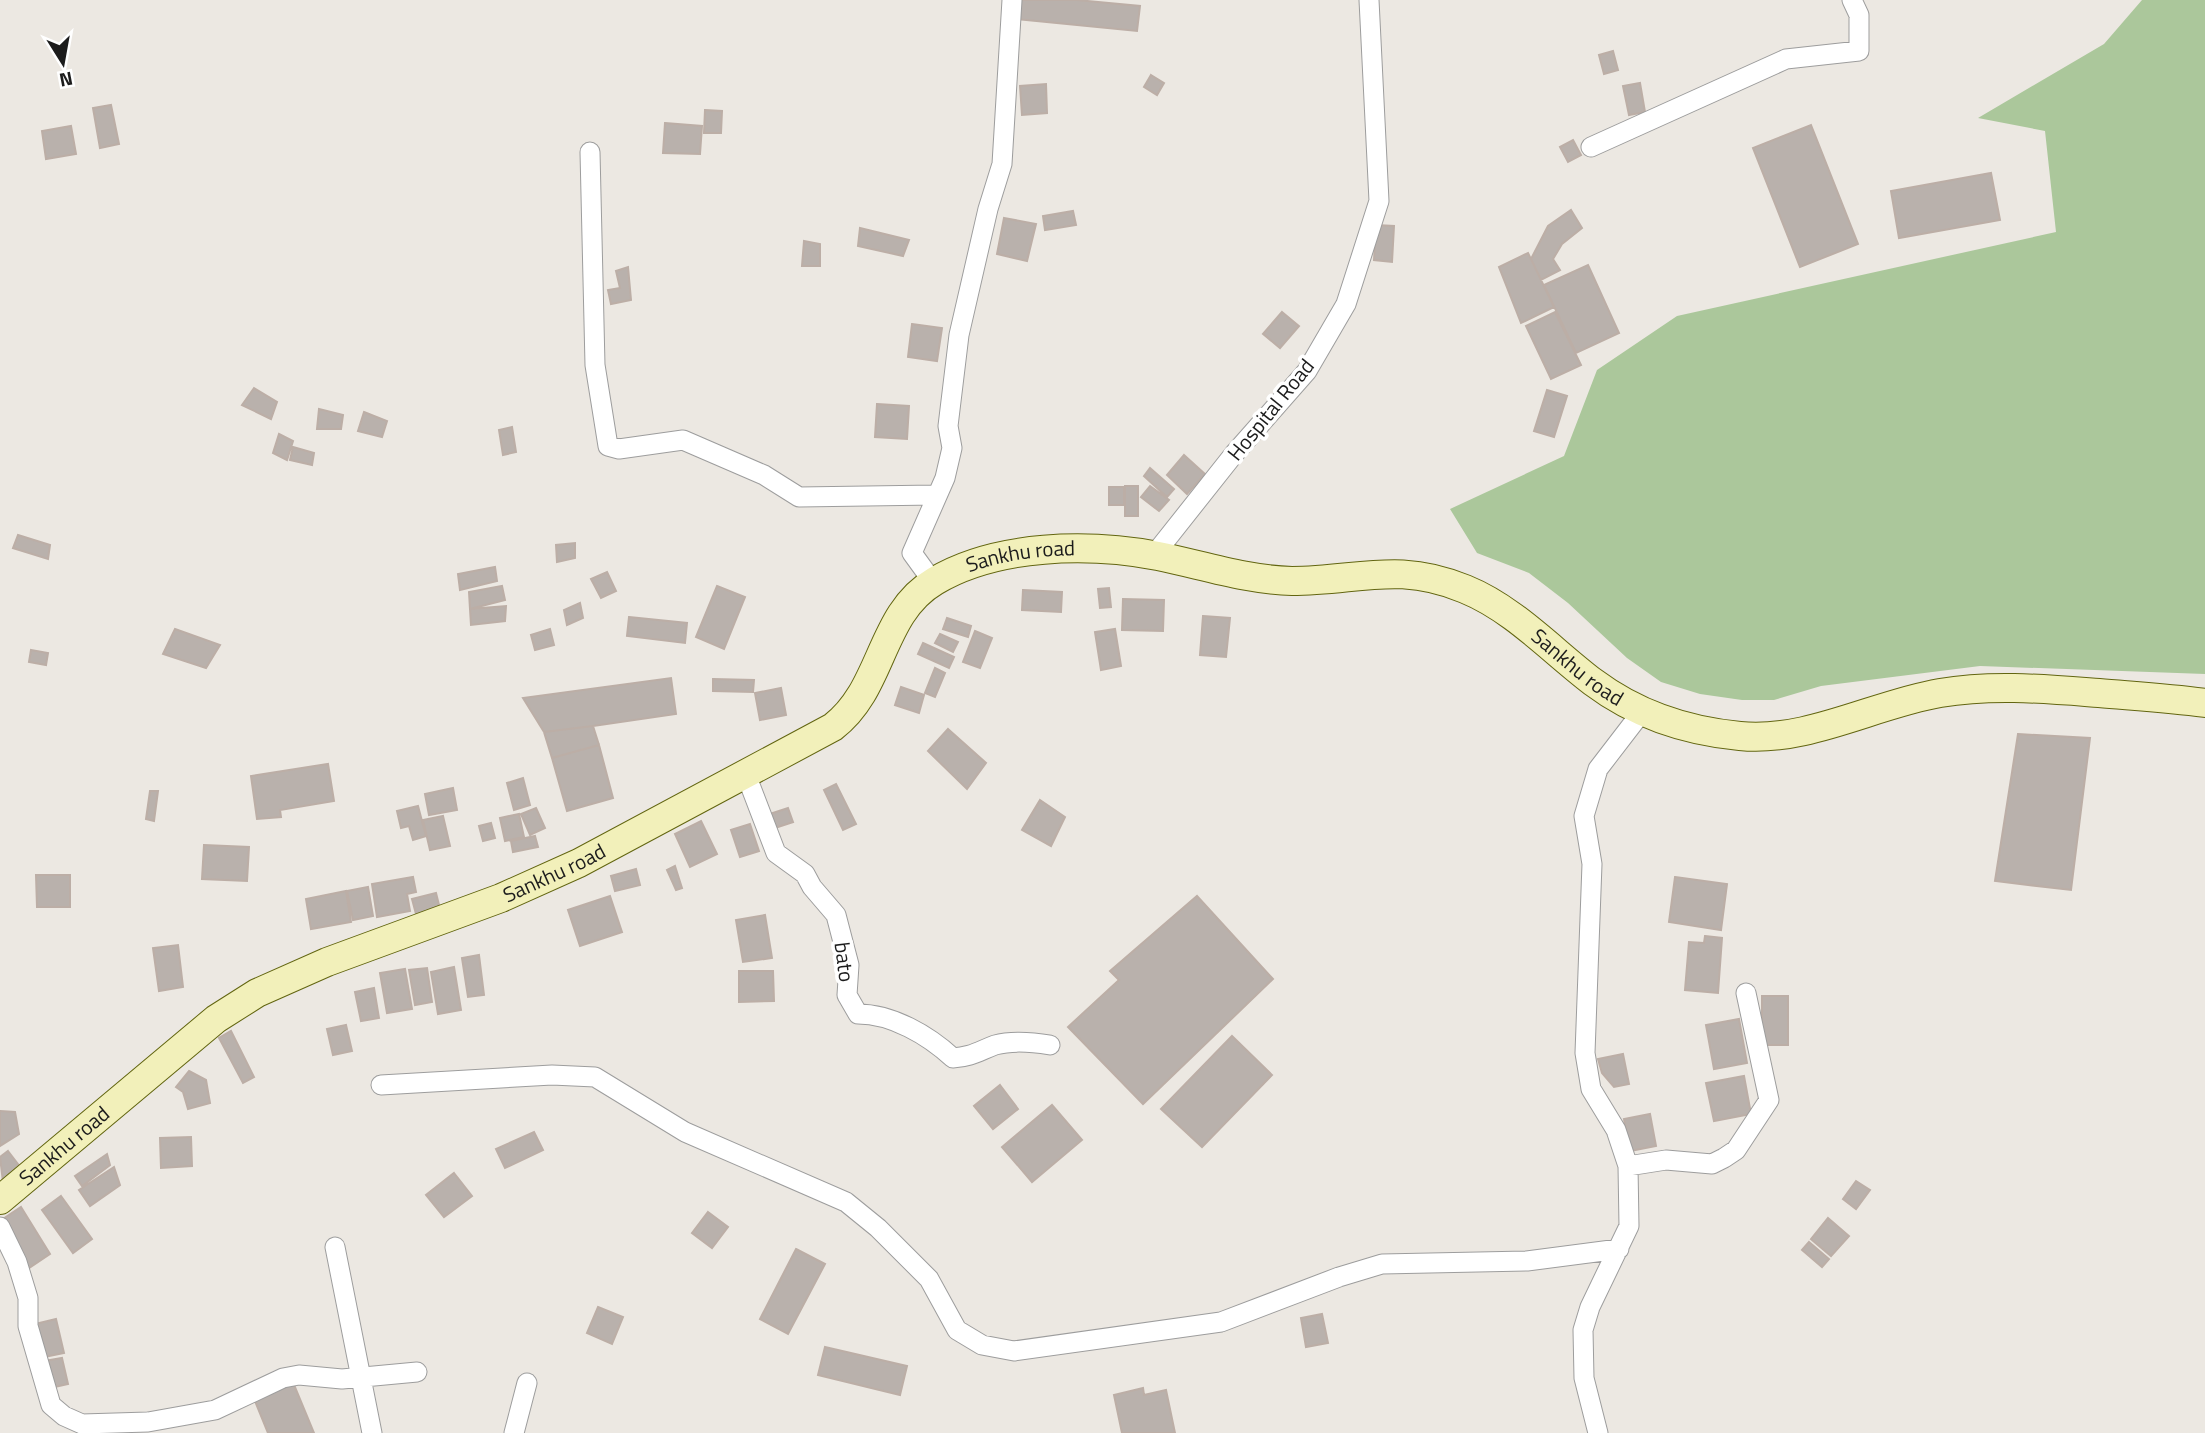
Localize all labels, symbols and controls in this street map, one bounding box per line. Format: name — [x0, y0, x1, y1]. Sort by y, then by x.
north arrow — [28, 28, 98, 98]
text: N — [57, 65, 76, 96]
street label: Hospital Road — [1219, 351, 1321, 467]
street label: Sankhu road — [961, 531, 1075, 580]
street label: Sankhu road — [1525, 620, 1630, 713]
street label: Sankhu road — [497, 835, 611, 910]
street label: bato — [827, 940, 863, 984]
street label: Sankhu road — [11, 1098, 116, 1193]

